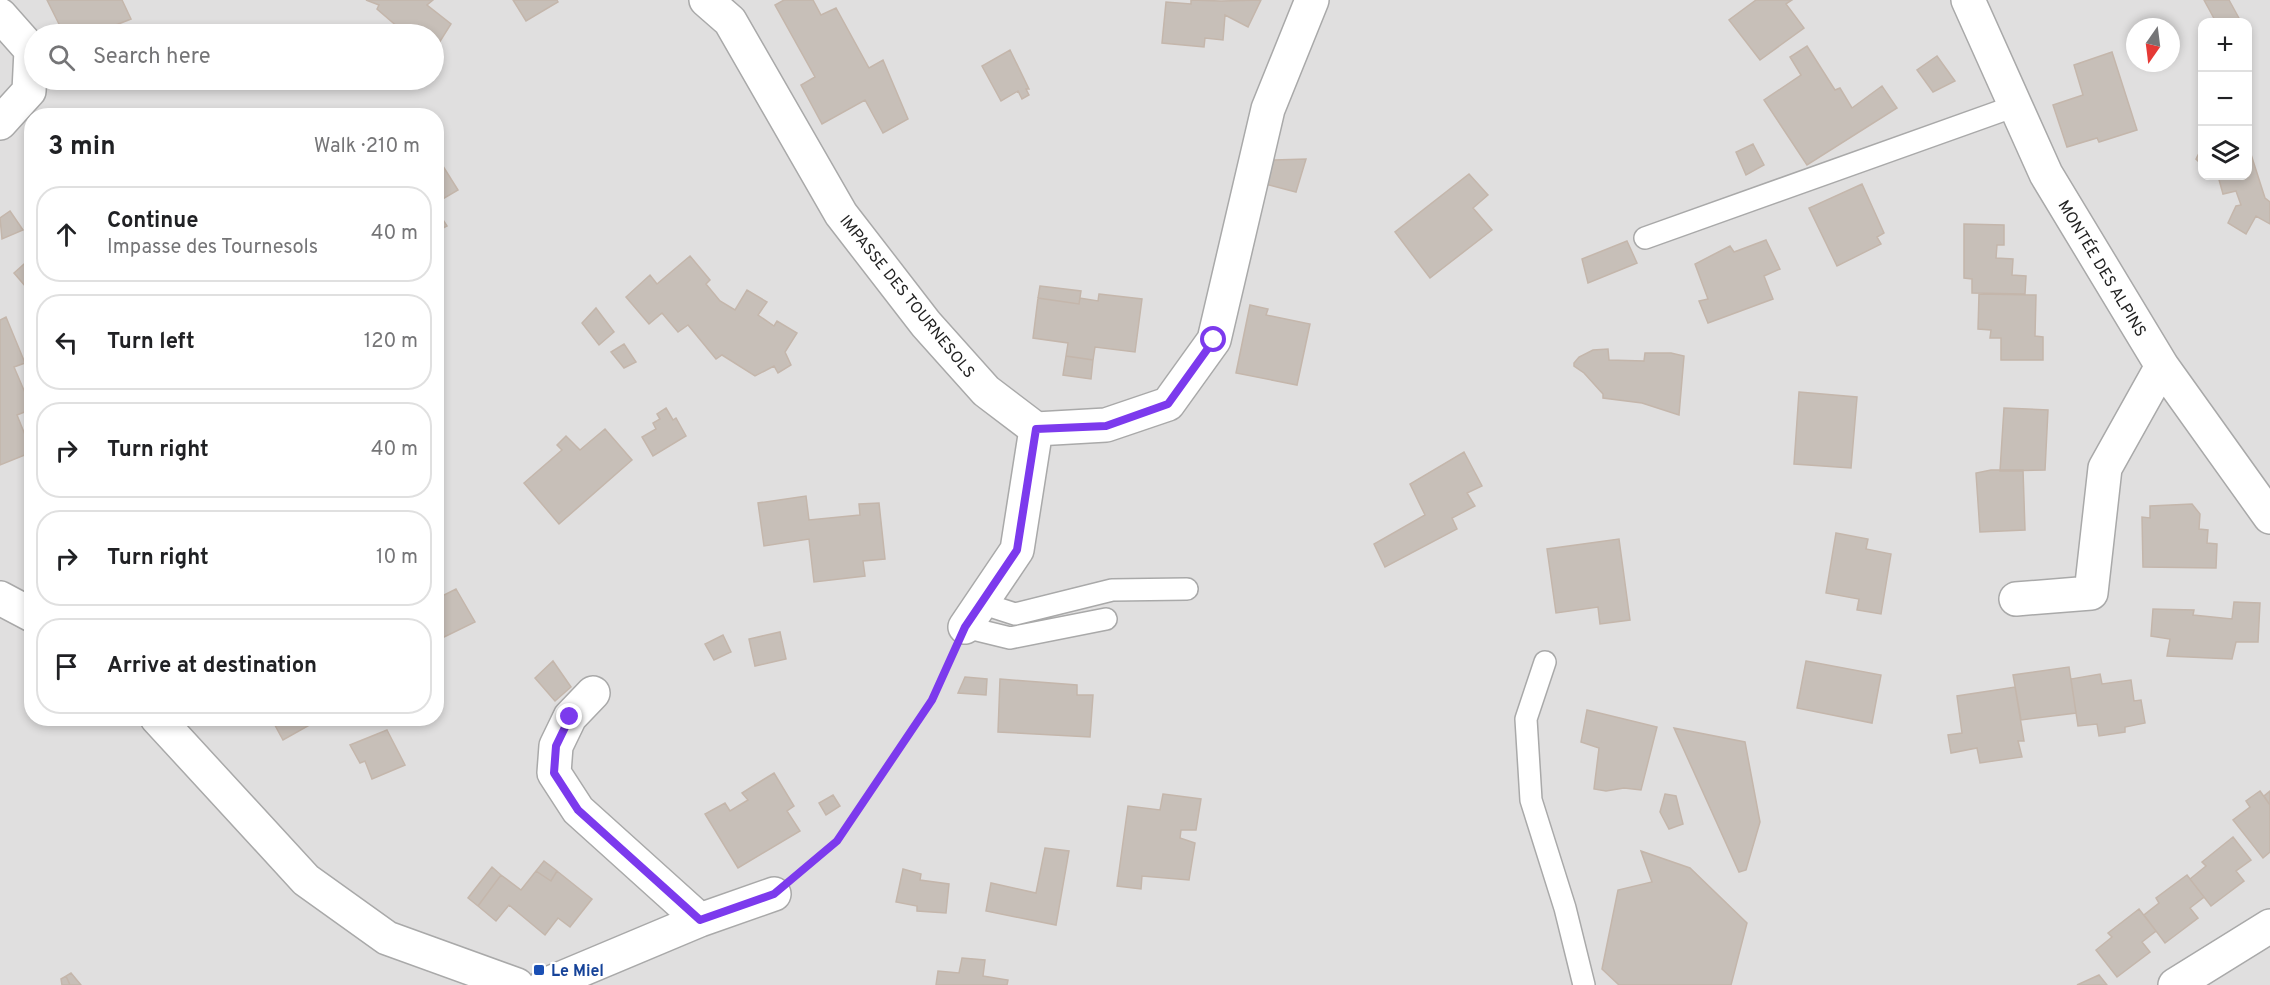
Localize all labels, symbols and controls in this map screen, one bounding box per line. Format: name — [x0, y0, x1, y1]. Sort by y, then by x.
north arrow — [2126, 18, 2180, 72]
map controls — [2198, 18, 2252, 180]
button: + — [2198, 18, 2252, 72]
search box — [24, 24, 444, 90]
icon: search — [45, 41, 78, 74]
text: Search here — [93, 44, 211, 71]
button: − — [2198, 72, 2252, 126]
button: layers — [2198, 126, 2252, 180]
text: 3 min — [48, 131, 116, 164]
text: Walk · 210 m — [314, 134, 420, 160]
street label: MONTÉE DES ALPINS — [2053, 196, 2152, 341]
text: Continue — [107, 208, 198, 235]
street label: IMPASSE DES TOURNESOLS — [835, 212, 978, 383]
icon: ahead — [50, 218, 83, 251]
text: 40 m — [371, 221, 418, 247]
text: Impasse des Tournesols — [107, 235, 318, 261]
icon: left — [50, 326, 83, 359]
route start — [1200, 326, 1226, 352]
text: Turn left — [107, 329, 195, 356]
text: 120 m — [364, 329, 418, 355]
icon: right — [50, 434, 83, 467]
text: Turn right — [107, 437, 209, 464]
text: 40 m — [371, 437, 418, 463]
icon: right — [50, 542, 83, 575]
text: Turn right — [107, 545, 209, 572]
text: 10 m — [376, 545, 418, 571]
icon: arrive — [50, 650, 83, 683]
text: Arrive at destination — [107, 653, 317, 680]
route end — [556, 703, 582, 729]
place label: Le Miel — [551, 962, 604, 982]
marker: Le Miel — [532, 963, 546, 977]

